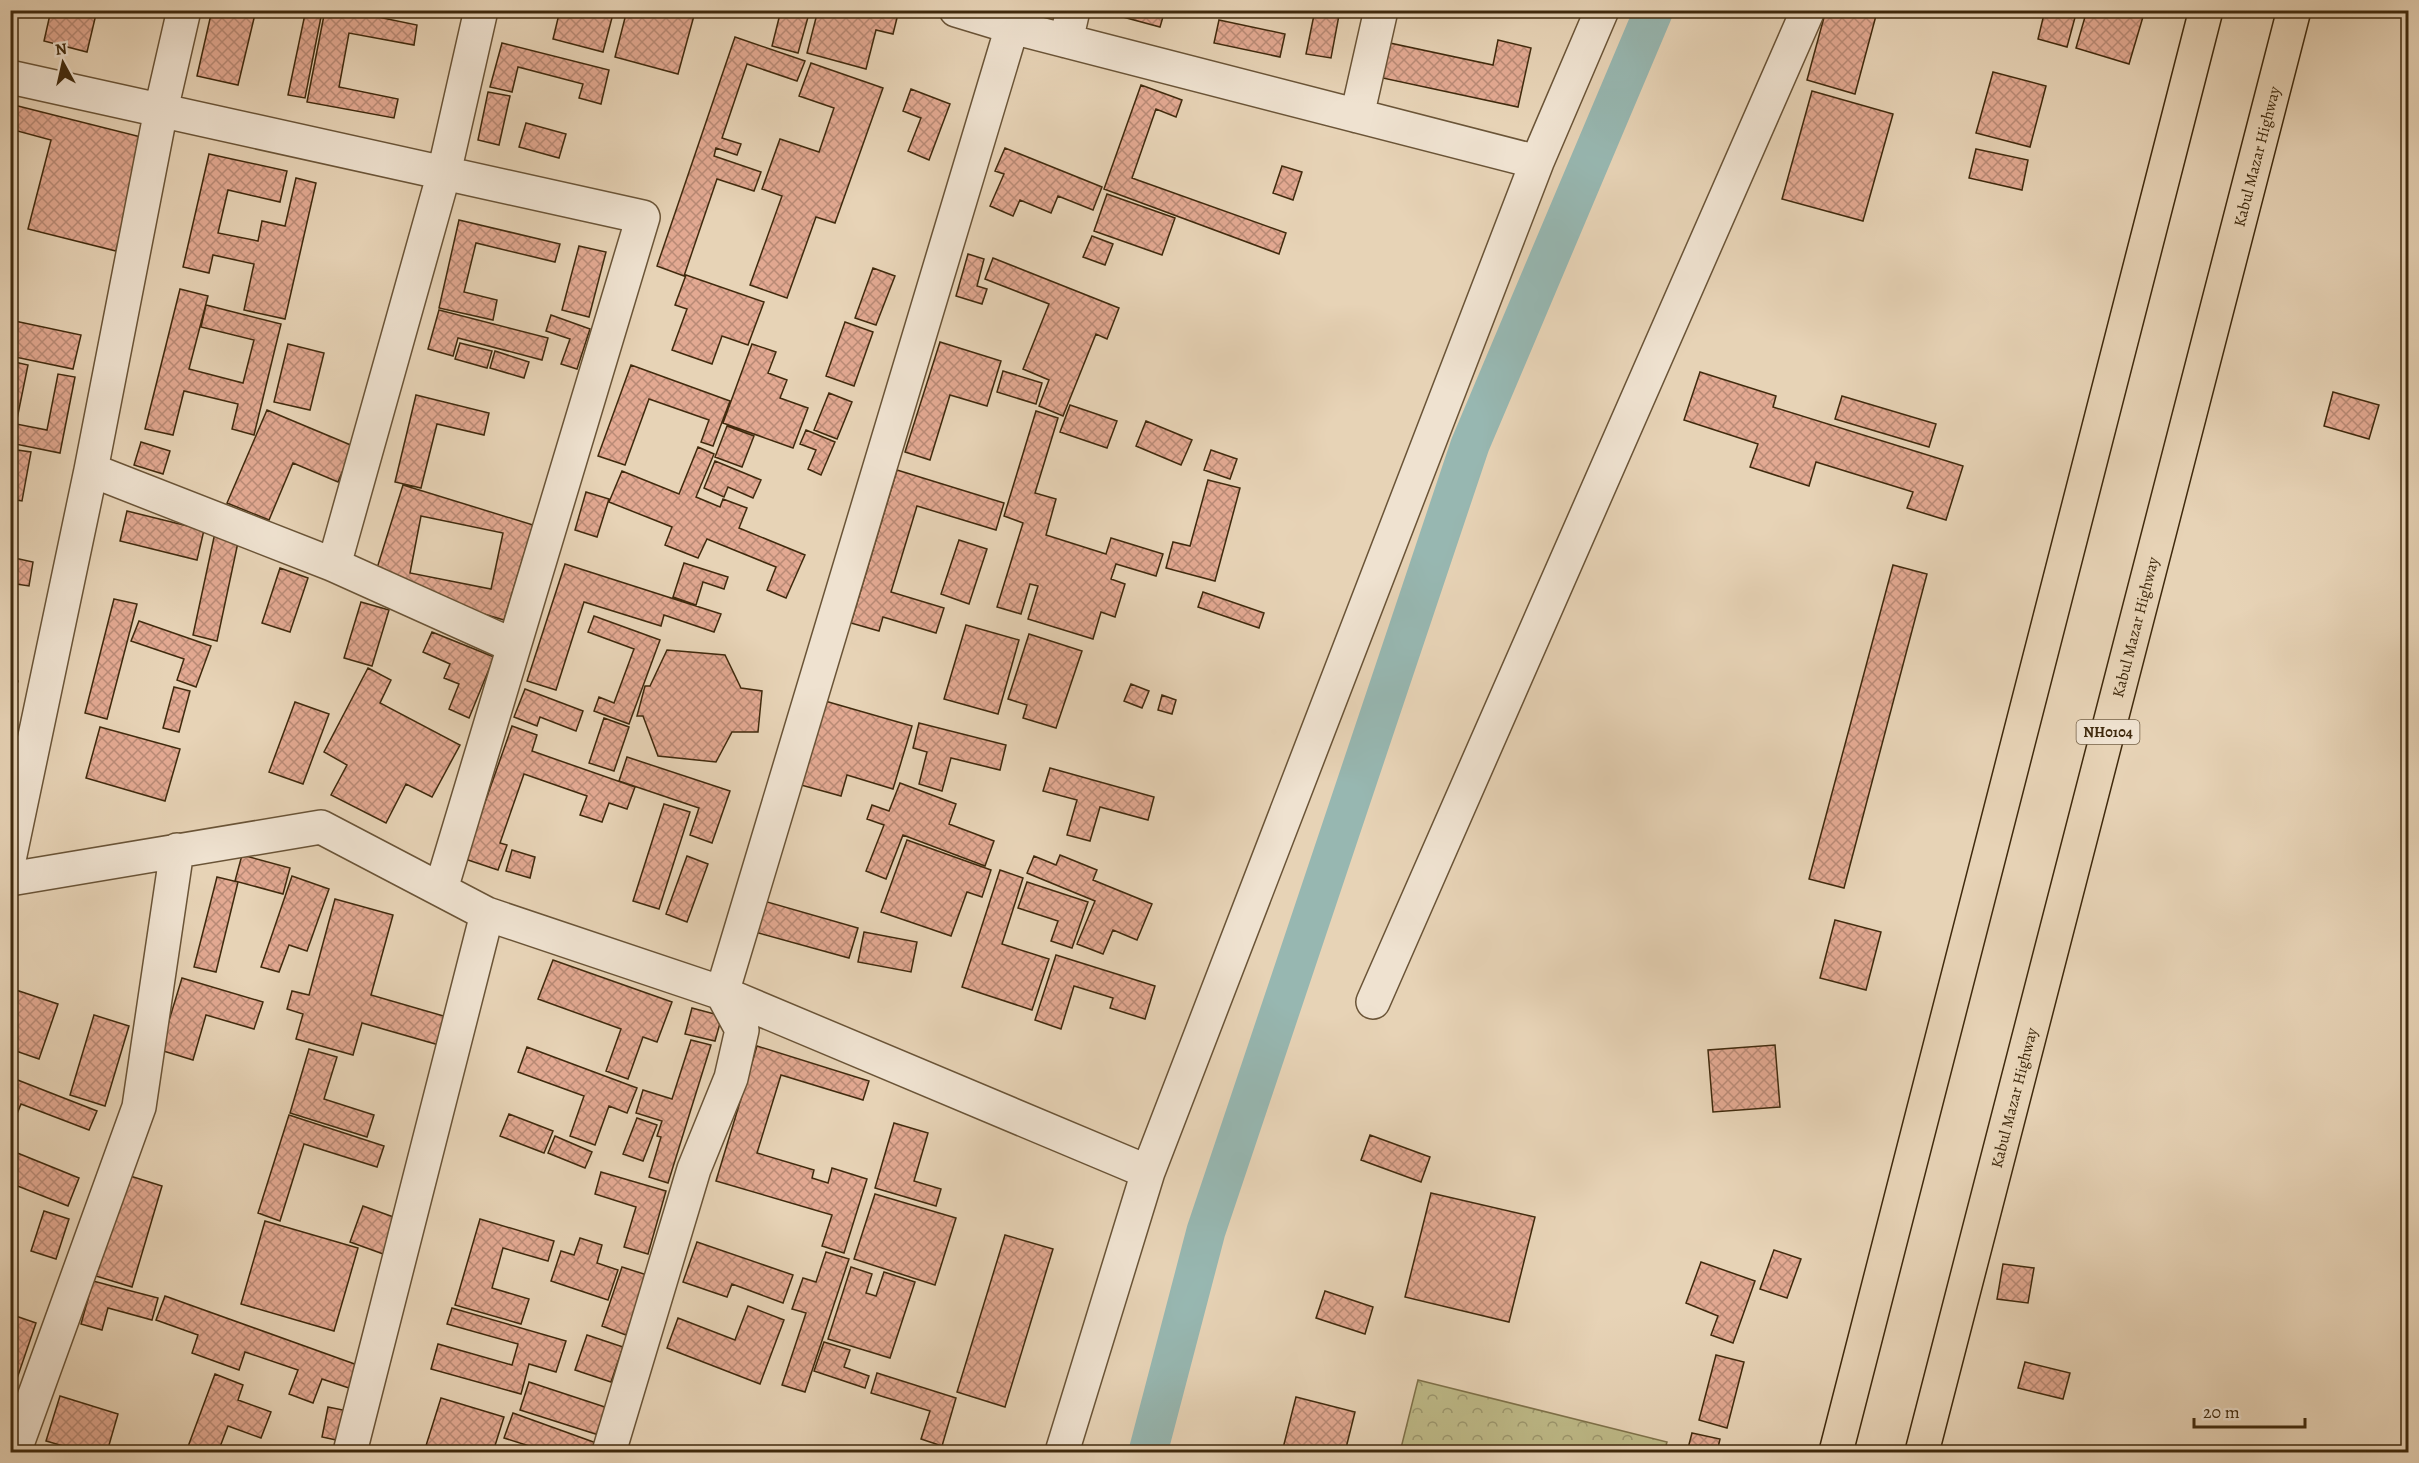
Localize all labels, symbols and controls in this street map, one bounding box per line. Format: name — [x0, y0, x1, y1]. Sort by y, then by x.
north arrow — [33, 33, 93, 93]
text: N — [54, 37, 69, 61]
street label: Kabul Mazar Highway — [2229, 83, 2286, 229]
street label: Kabul Mazar Highway — [2107, 554, 2165, 700]
road number: NH0104 — [2076, 720, 2140, 744]
street label: Kabul Mazar Highway — [1986, 1024, 2043, 1170]
scale bar — [2194, 1391, 2305, 1429]
text: 20 m — [2203, 1400, 2240, 1424]

